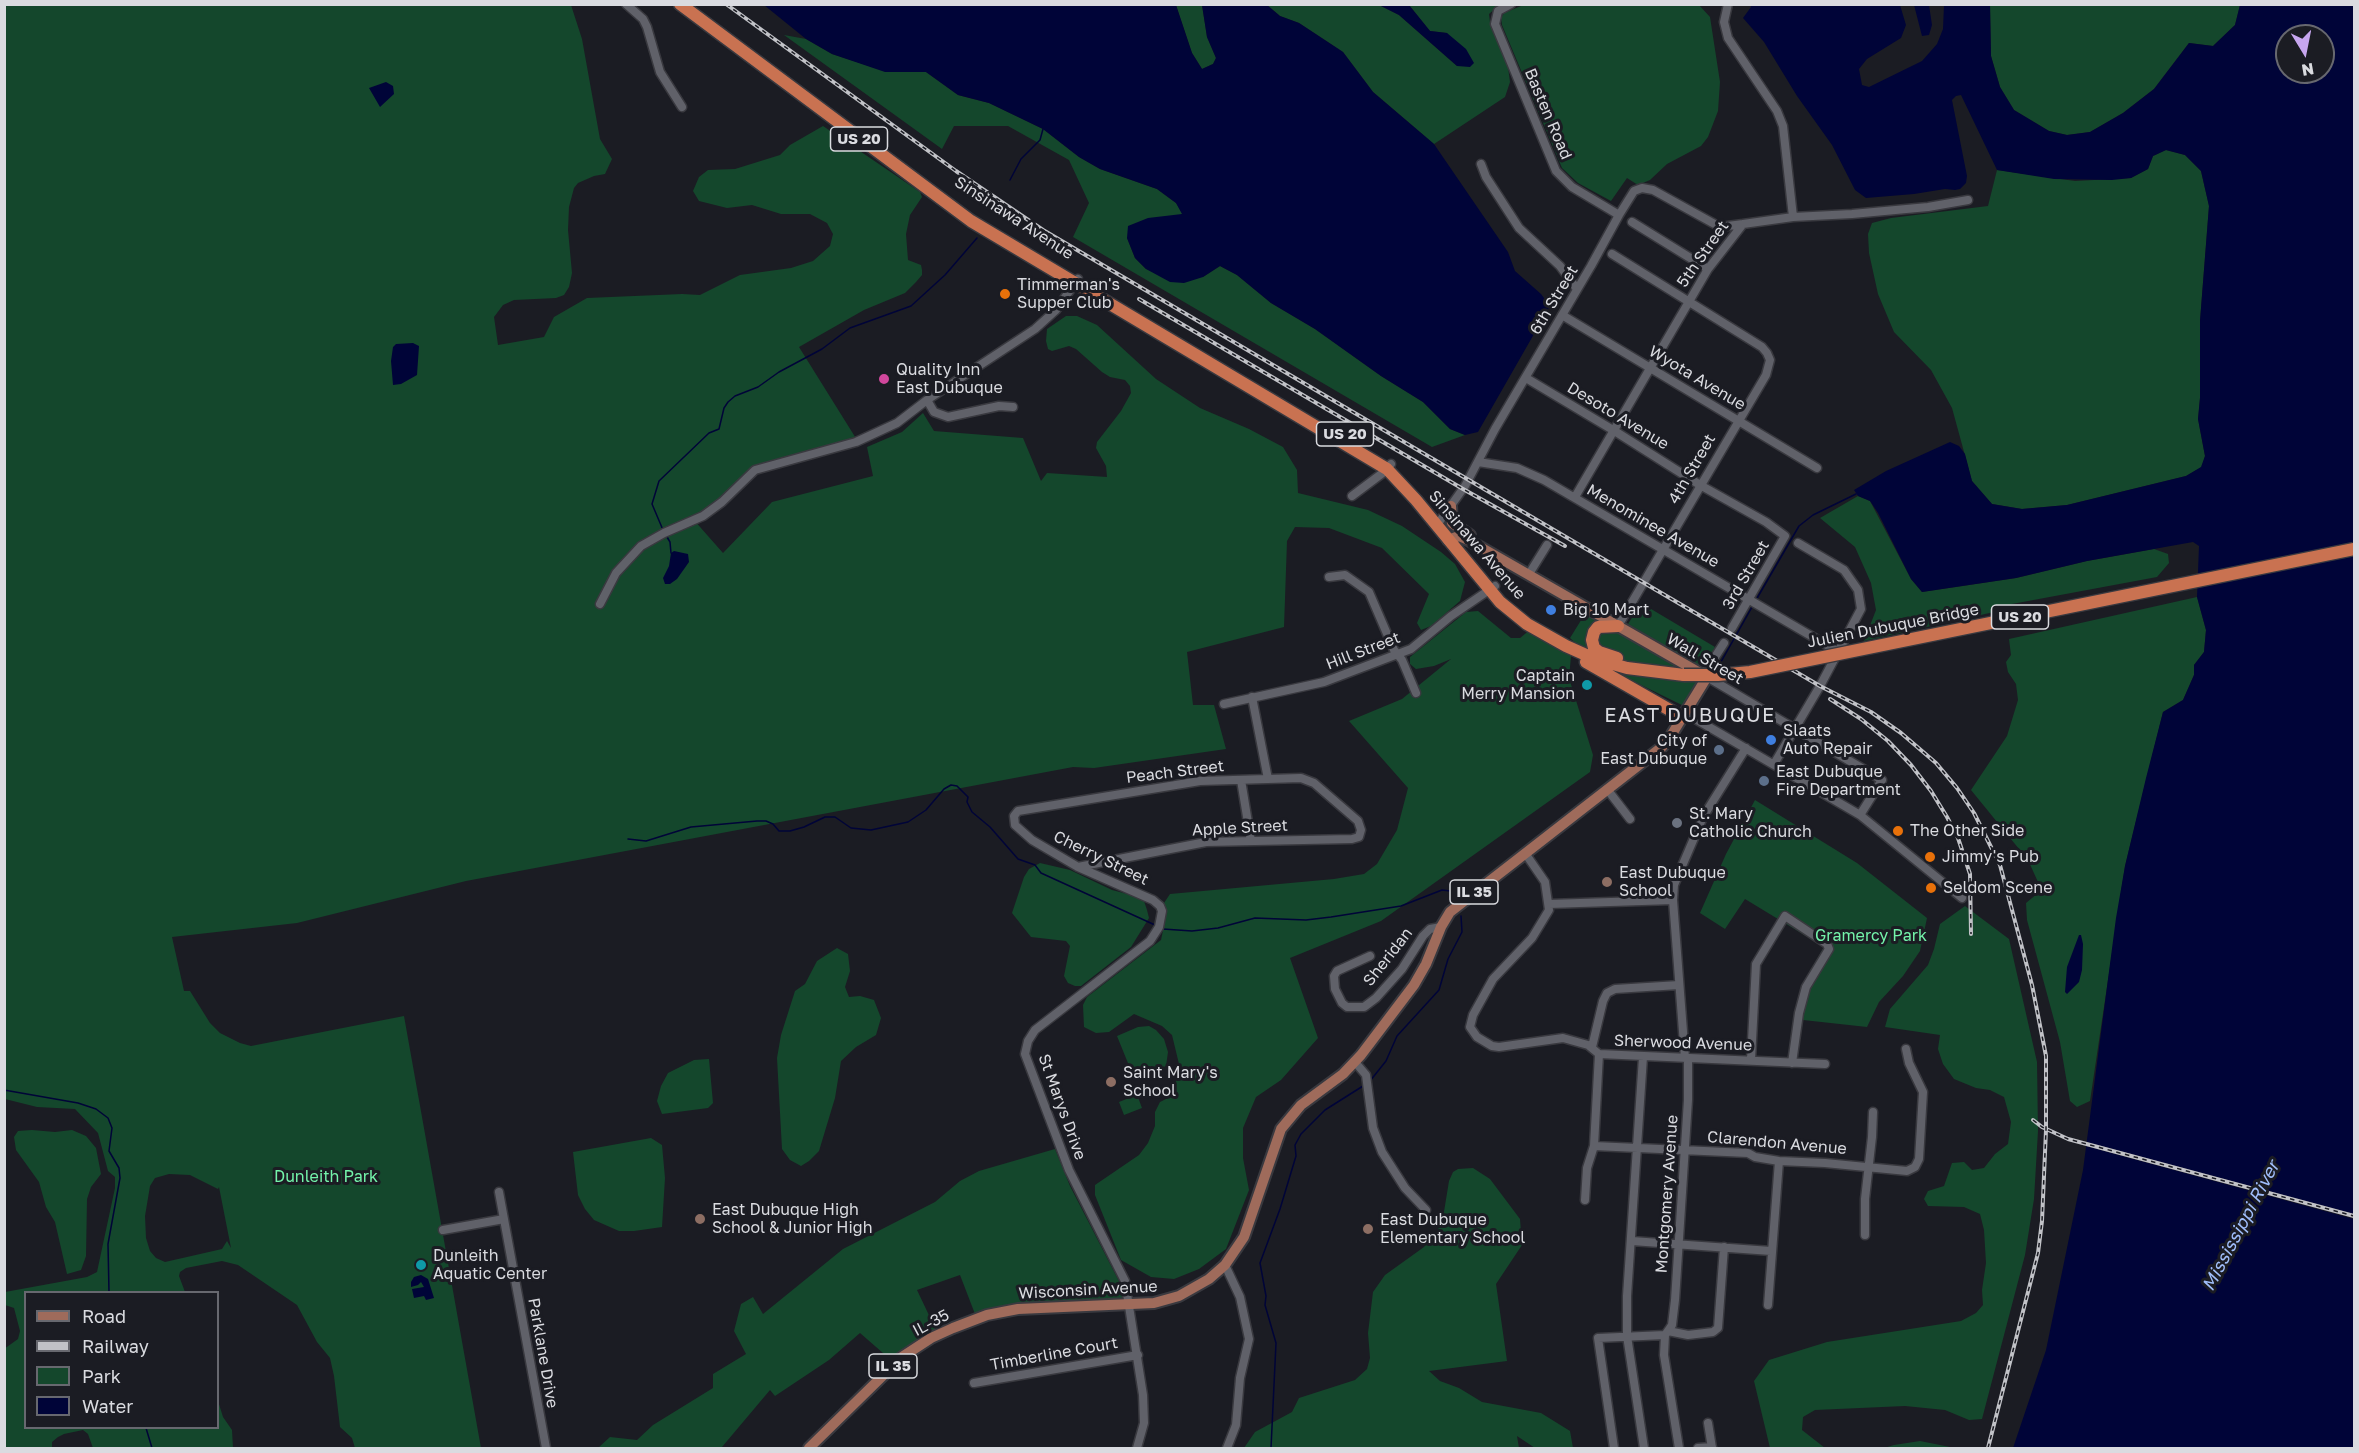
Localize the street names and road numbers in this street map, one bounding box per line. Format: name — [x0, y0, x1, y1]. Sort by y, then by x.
street label: Basten Road — [1520, 66, 1576, 162]
road number: US 20 — [830, 127, 888, 151]
street label: Sinsinawa Avenue — [951, 172, 1077, 264]
street label: 5th Street — [1673, 217, 1733, 291]
street label: 6th Street — [1526, 262, 1582, 338]
street label: Wyota Avenue — [1645, 342, 1749, 414]
street label: Desoto Avenue — [1564, 378, 1672, 454]
road number: US 20 — [1316, 422, 1374, 446]
street label: 4th Street — [1664, 431, 1720, 507]
street label: Menominee Avenue — [1583, 480, 1723, 572]
street label: Sinsinawa Avenue — [1424, 487, 1530, 603]
street label: 3rd Street — [1719, 537, 1773, 613]
street label: Julien Dubuque Bridge — [1806, 600, 1980, 652]
road number: US 20 — [1992, 605, 2048, 629]
street label: Hill Street — [1323, 628, 1403, 674]
street label: Wall Street — [1663, 629, 1747, 689]
street label: Peach Street — [1125, 756, 1225, 788]
street label: Apple Street — [1192, 816, 1288, 840]
street label: Cherry Street — [1050, 827, 1152, 889]
road number: IL 35 — [1450, 880, 1498, 904]
street label: Sheridan — [1359, 924, 1417, 990]
street label: Sherwood Avenue — [1614, 1031, 1752, 1055]
street label: St Marys Drive — [1034, 1052, 1090, 1162]
street label: Montgomery Avenue — [1652, 1114, 1682, 1274]
street label: Clarendon Avenue — [1706, 1127, 1848, 1159]
street label: Wisconsin Avenue — [1018, 1277, 1158, 1303]
street label: Parklane Drive — [524, 1296, 562, 1410]
street label: IL-35 — [909, 1305, 953, 1341]
street label: Timberline Court — [989, 1333, 1119, 1375]
road number: IL 35 — [869, 1354, 917, 1378]

